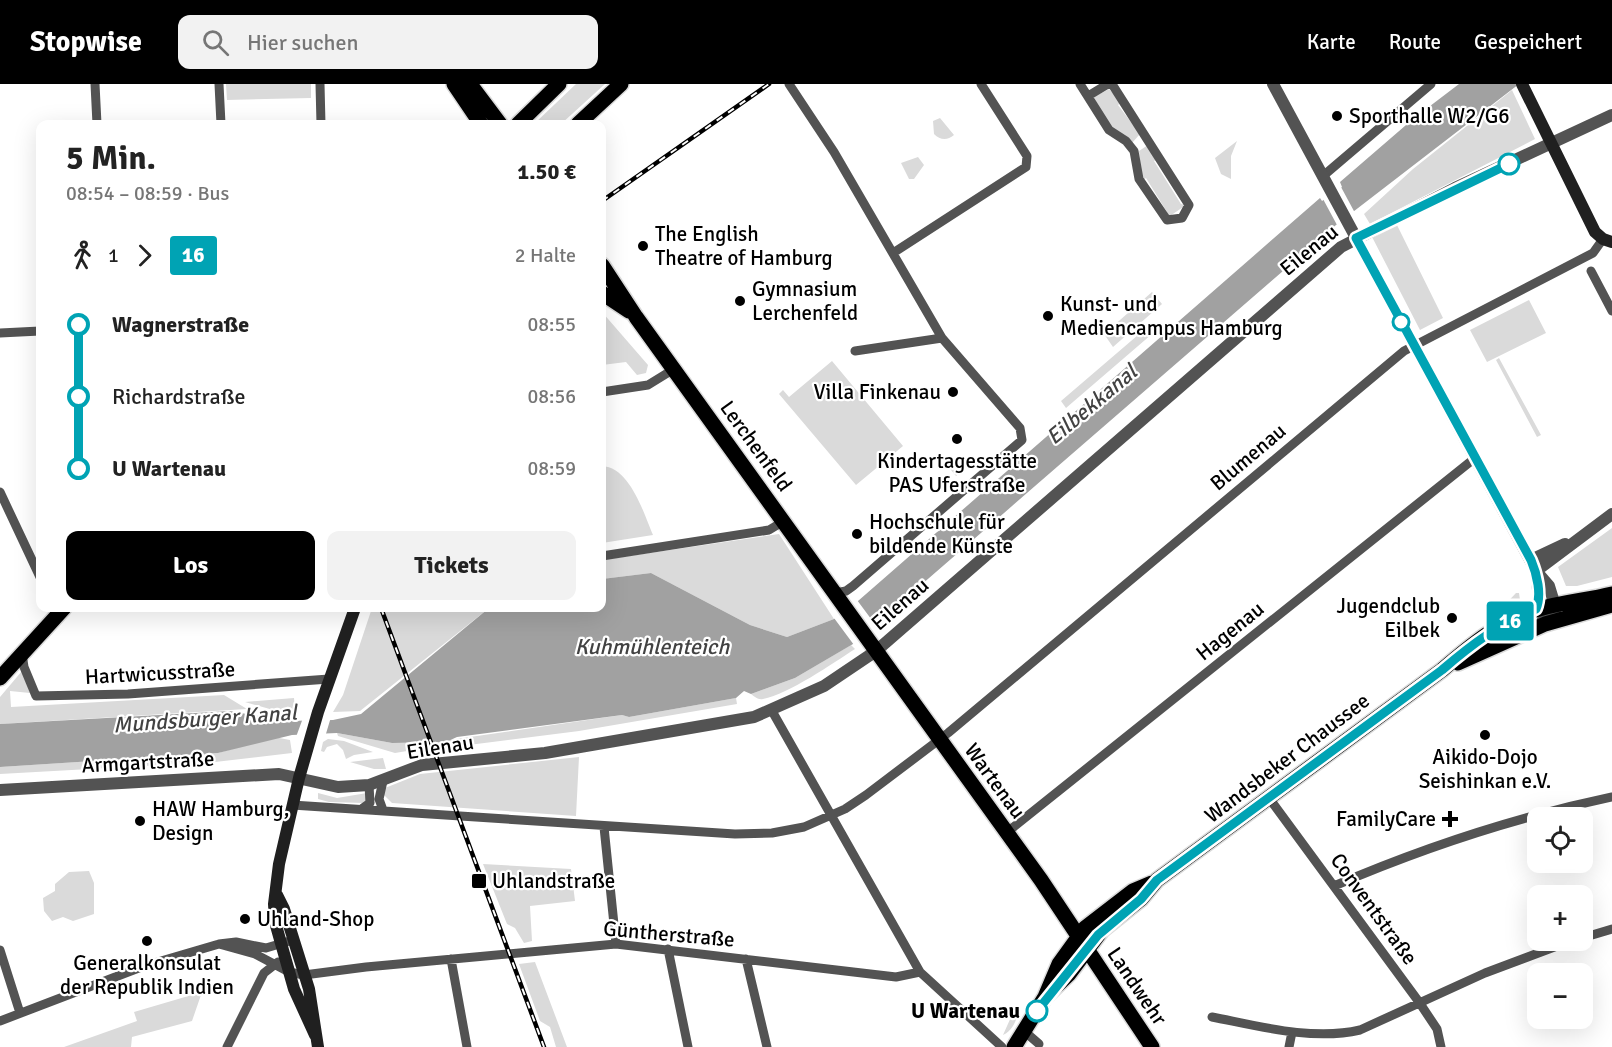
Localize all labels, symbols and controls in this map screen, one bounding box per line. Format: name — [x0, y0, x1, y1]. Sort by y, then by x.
search box — [178, 15, 598, 69]
text: Stopwise — [30, 25, 142, 59]
icon: search — [199, 26, 232, 59]
text: Hier suchen — [247, 29, 359, 56]
text: Karte — [1307, 29, 1356, 55]
text: Route — [1389, 29, 1441, 55]
text: Gespeichert — [1474, 29, 1582, 55]
place label: Sporthalle W2/G6 — [1349, 103, 1510, 129]
marker: Sporthalle W2/G6 — [1330, 109, 1344, 123]
text: 5 Min. — [66, 138, 156, 179]
unlabelled marker — [1498, 153, 1520, 175]
text: 1.50 € — [517, 158, 576, 185]
text: 08:54 – 08:59 · Bus — [66, 181, 229, 206]
street label: Eilenau — [1275, 219, 1343, 281]
place label: The English Theatre of Hamburg — [655, 221, 833, 271]
icon: walk — [66, 239, 99, 272]
icon: forward — [128, 239, 161, 272]
marker: The English Theatre of Hamburg — [636, 239, 650, 253]
text: 16 — [182, 242, 205, 268]
text: 1 — [108, 243, 119, 268]
text: 2 Halte — [515, 243, 576, 268]
place label: Gymnasium Lerchenfeld — [752, 276, 858, 326]
place label: Kunst- und Mediencampus Hamburg — [1060, 291, 1283, 341]
marker: Gymnasium Lerchenfeld — [733, 294, 747, 308]
marker: Kunst- und Mediencampus Hamburg — [1041, 309, 1055, 323]
text: Wagnerstraße — [112, 311, 249, 338]
text: 08:55 — [527, 312, 576, 337]
unlabelled marker — [1392, 313, 1410, 331]
water label: Eilbekkanal — [1040, 358, 1143, 450]
place label: Villa Finkenau — [814, 379, 941, 405]
text: Richardstraße — [112, 383, 245, 410]
text: 08:56 — [527, 384, 576, 409]
marker: Villa Finkenau — [946, 385, 960, 399]
street label: Lerchenfeld — [714, 395, 798, 497]
street label: Blumenau — [1205, 418, 1291, 496]
marker: Kindertagesstätte PAS Uferstraße — [950, 432, 964, 446]
place label: Kindertagesstätte PAS Uferstraße — [877, 448, 1037, 498]
text: U Wartenau — [112, 455, 226, 482]
text: 08:59 — [527, 456, 576, 481]
place label: Hochschule für bildende Künste — [869, 509, 1013, 559]
marker: Hochschule für bildende Künste — [850, 527, 864, 541]
button: Los — [66, 531, 315, 600]
button: Tickets — [327, 531, 576, 600]
street label: Eilenau — [866, 572, 934, 636]
place label: Jugendclub Eilbek — [1337, 593, 1440, 643]
street label: Hagenau — [1191, 596, 1269, 666]
line badge: 16 — [1483, 602, 1537, 640]
text: 16 — [1499, 608, 1521, 634]
marker: Jugendclub Eilbek — [1445, 611, 1459, 625]
water label: Kuhmühlenteich — [575, 633, 730, 660]
street label: Hartwicusstraße — [84, 656, 236, 690]
street label: Wandsbeker Chaussee — [1199, 688, 1375, 828]
water label: Mundsburger Kanal — [112, 699, 299, 738]
marker: Aikido-Dojo Seishinkan e.V. — [1478, 728, 1492, 742]
street label: Eilenau — [405, 729, 475, 765]
street label: Wartenau — [959, 738, 1031, 824]
place label: Aikido-Dojo Seishinkan e.V. — [1419, 744, 1551, 794]
street label: Armgartstraße — [81, 746, 215, 778]
place label: HAW Hamburg, Design — [152, 796, 289, 846]
place label: FamilyCare — [1336, 806, 1436, 832]
map controls — [1527, 807, 1593, 1029]
button: locate — [1527, 807, 1593, 873]
marker: FamilyCare — [1441, 810, 1459, 828]
marker: HAW Hamburg, Design — [133, 814, 147, 828]
street label: Conventstraße — [1325, 848, 1423, 970]
place label: Uhlandstraße — [492, 868, 615, 894]
marker: Uhlandstraße — [470, 872, 488, 890]
button: + — [1527, 885, 1593, 951]
place label: Uhland-Shop — [257, 906, 374, 932]
marker: Uhland-Shop — [238, 912, 252, 926]
street label: Güntherstraße — [602, 915, 736, 953]
marker: Generalkonsulat der Republik Indien — [140, 934, 154, 948]
street label: Landwehr — [1101, 942, 1173, 1030]
place label: Generalkonsulat der Republik Indien — [60, 950, 234, 1000]
button: − — [1527, 963, 1593, 1029]
place label: U Wartenau — [911, 998, 1020, 1024]
marker: U Wartenau — [1026, 1000, 1048, 1022]

